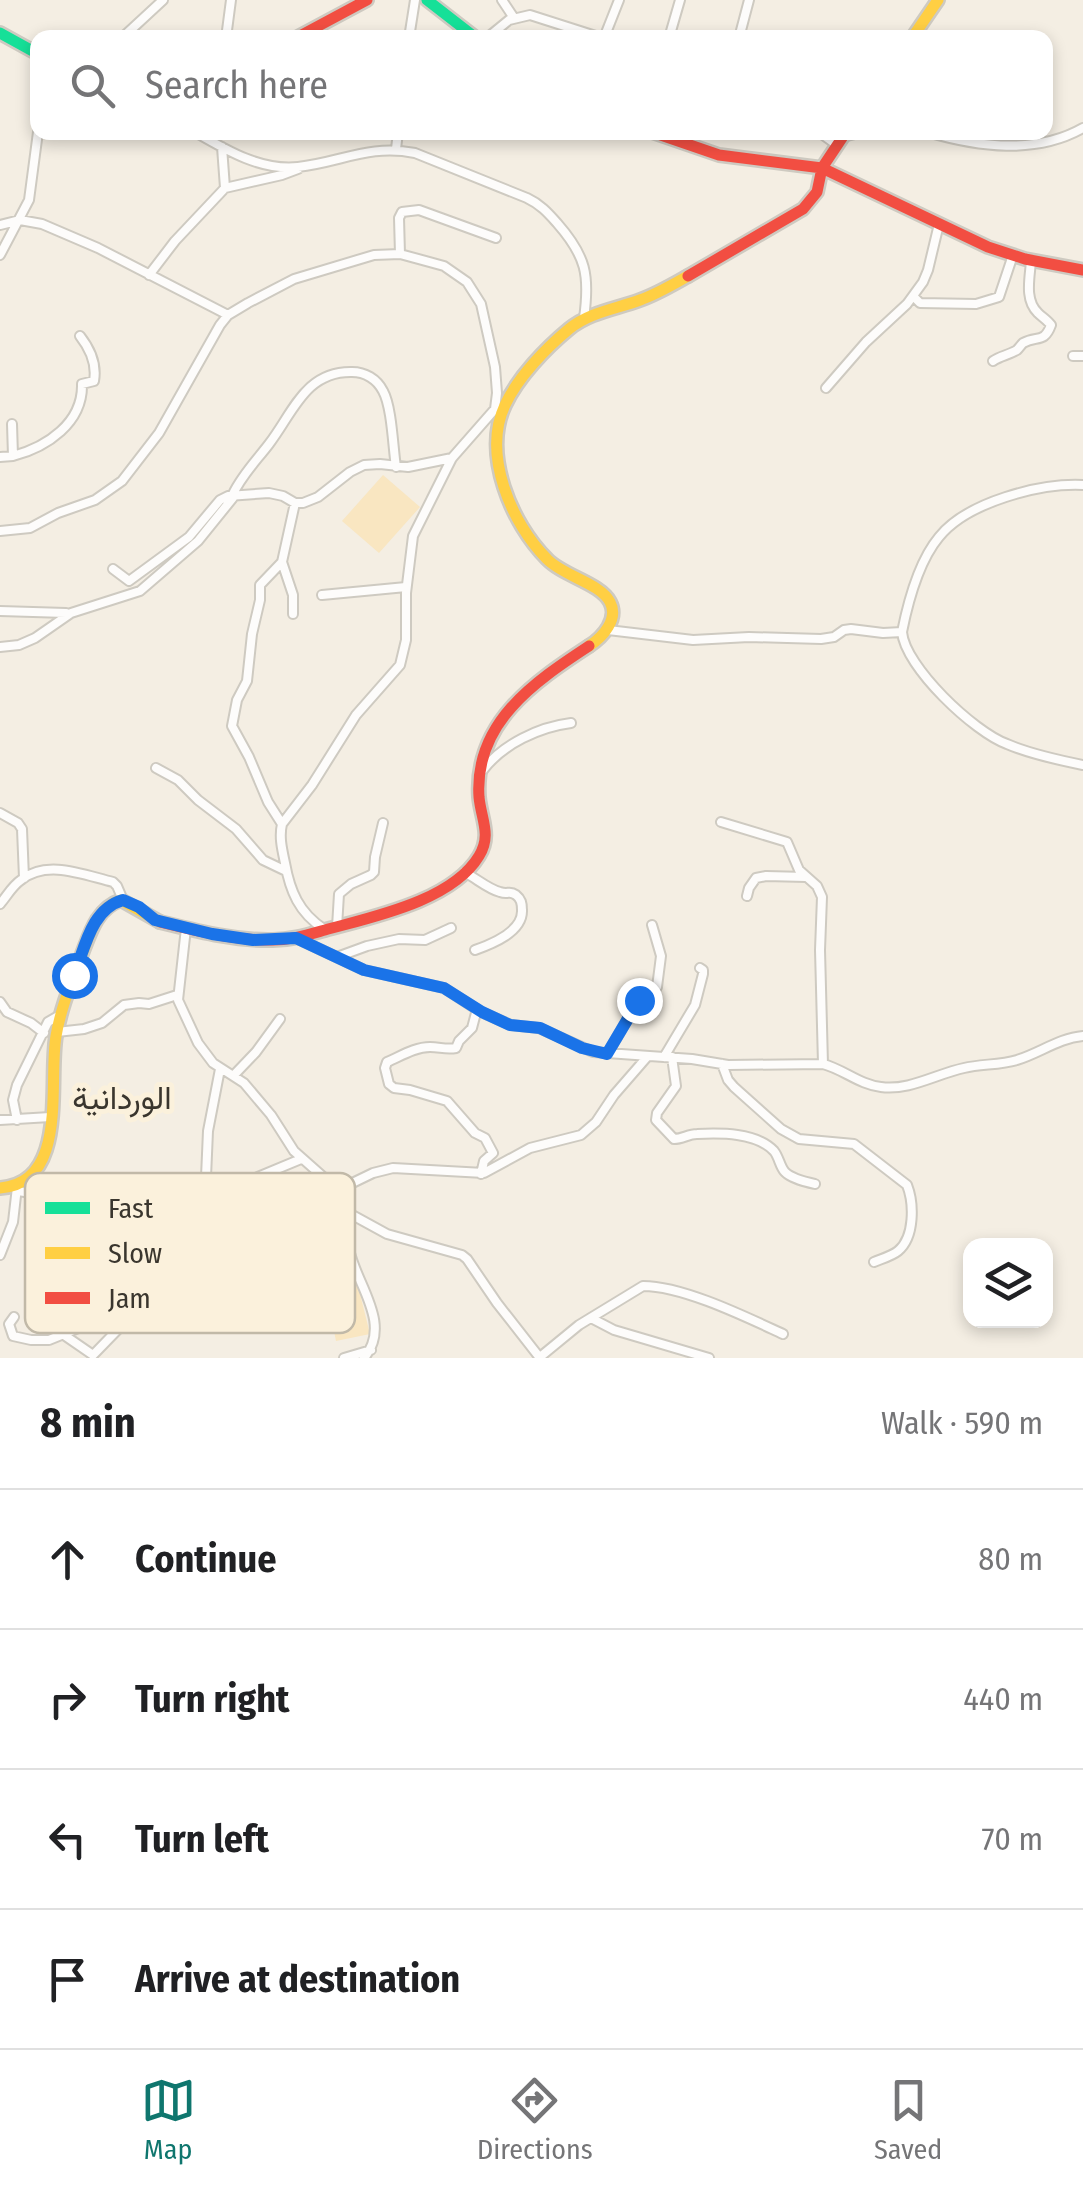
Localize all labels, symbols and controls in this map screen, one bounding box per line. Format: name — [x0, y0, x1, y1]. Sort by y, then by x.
search box — [30, 30, 1053, 140]
icon: search — [65, 58, 120, 113]
text: Search here — [145, 62, 328, 108]
route start — [52, 953, 98, 999]
route end — [617, 978, 663, 1024]
district label: الوردانية — [72, 1079, 172, 1118]
legend — [25, 1173, 355, 1333]
text: Fast — [108, 1192, 154, 1225]
text: Slow — [108, 1237, 162, 1270]
map controls — [963, 1238, 1053, 1328]
button: layers — [963, 1238, 1053, 1328]
text: Jam — [108, 1282, 151, 1315]
text: 8 min — [40, 1398, 136, 1448]
text: Walk · 590 m — [881, 1404, 1043, 1442]
icon: ahead — [40, 1532, 95, 1587]
text: Continue — [135, 1536, 276, 1582]
text: 80 m — [978, 1540, 1043, 1578]
icon: right — [40, 1672, 95, 1727]
text: Turn right — [135, 1676, 289, 1722]
text: 440 m — [963, 1680, 1043, 1718]
icon: left — [40, 1812, 95, 1867]
text: Turn left — [135, 1816, 269, 1862]
text: 70 m — [982, 1820, 1043, 1858]
icon: arrive — [40, 1952, 95, 2007]
text: Arrive at destination — [135, 1956, 460, 2002]
tab: Map — [141, 2073, 196, 2166]
tab: Directions — [477, 2073, 593, 2166]
tab: Saved — [874, 2073, 942, 2166]

